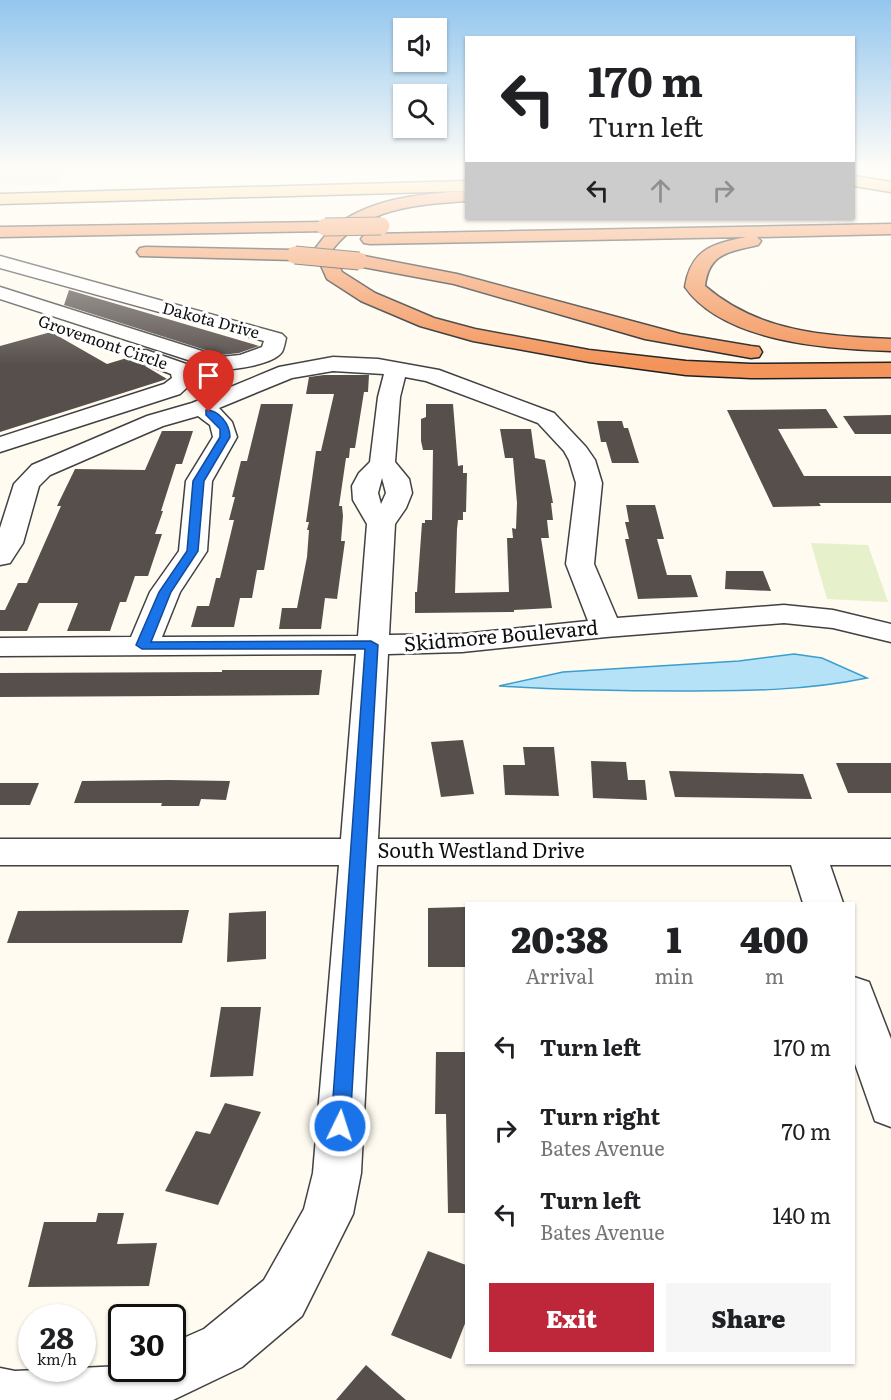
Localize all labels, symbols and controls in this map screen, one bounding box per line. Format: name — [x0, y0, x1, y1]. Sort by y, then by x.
map controls — [393, 18, 447, 138]
button: sound — [393, 18, 447, 72]
text: 170 m — [588, 48, 703, 110]
icon: left — [489, 60, 567, 138]
button: search — [393, 84, 447, 138]
text: Turn left — [588, 105, 703, 145]
icon: left — [581, 174, 614, 207]
icon: ahead — [644, 174, 677, 207]
icon: right — [707, 174, 740, 207]
street label: Dakota Drive — [160, 295, 263, 344]
street label: Grovemont Circle — [35, 308, 171, 374]
pin — [183, 350, 234, 412]
icon: arrive — [192, 359, 225, 392]
street label: Skidmore Boulevard — [402, 611, 599, 657]
street label: South Westland Drive — [377, 834, 585, 864]
text: 20:38 — [511, 911, 608, 964]
text: 1 — [667, 911, 682, 964]
text: 400 — [740, 911, 809, 964]
text: Arrival — [526, 960, 594, 990]
text: min — [654, 960, 694, 990]
text: m — [765, 960, 784, 990]
icon: left — [489, 1030, 522, 1063]
text: Turn left — [540, 1030, 641, 1063]
text: 170 m — [773, 1030, 831, 1063]
position arrow — [308, 1094, 372, 1158]
text: Turn right — [540, 1099, 660, 1132]
icon: right — [489, 1114, 522, 1147]
text: 70 m — [781, 1114, 831, 1147]
text: Bates Avenue — [540, 1132, 665, 1162]
text: Turn left — [540, 1183, 641, 1216]
icon: left — [489, 1198, 522, 1231]
text: 140 m — [772, 1198, 831, 1231]
text: Bates Avenue — [540, 1216, 665, 1246]
button: Exit — [489, 1283, 654, 1352]
button: Share — [666, 1283, 831, 1352]
speed limit sign: 30 — [108, 1304, 186, 1382]
text: 28 — [40, 1314, 74, 1358]
text: km/h — [37, 1347, 77, 1370]

